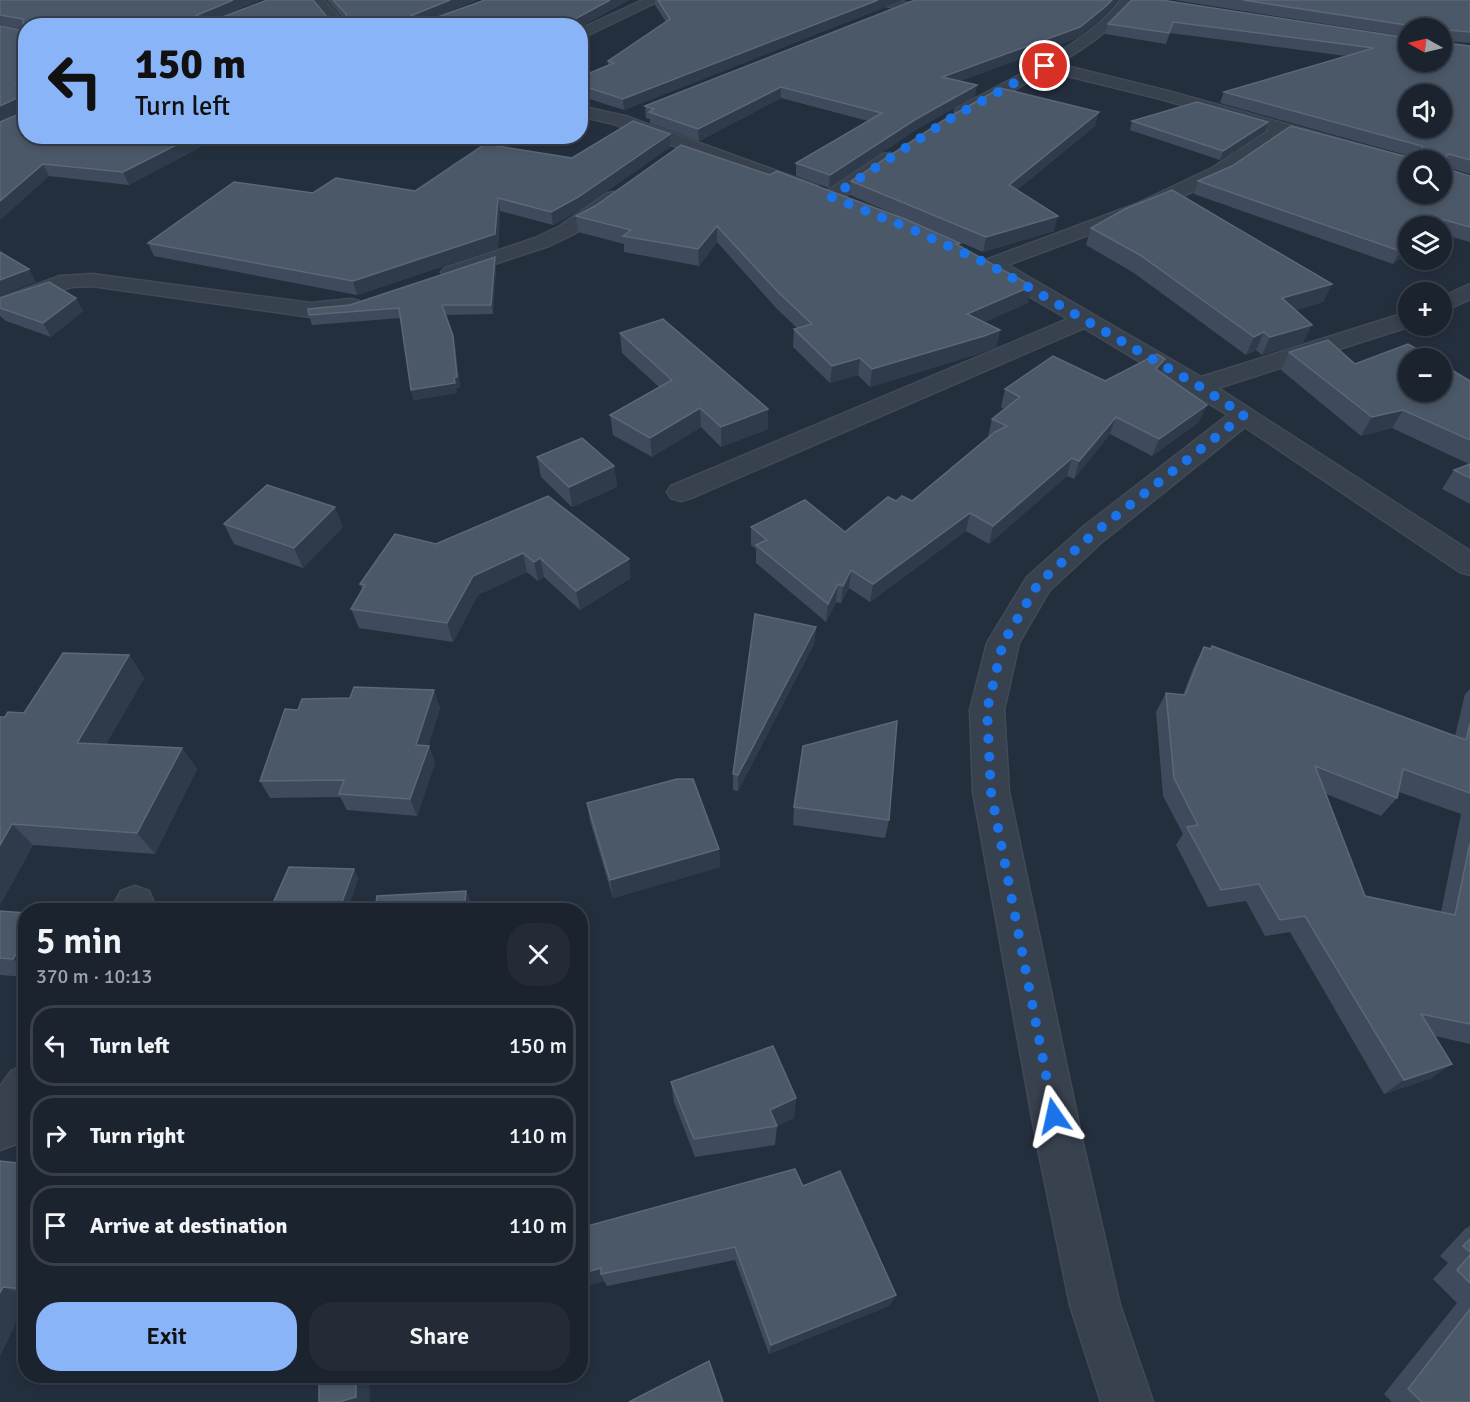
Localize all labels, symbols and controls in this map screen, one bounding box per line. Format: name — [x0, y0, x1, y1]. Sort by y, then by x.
north arrow — [1398, 18, 1452, 72]
map controls — [1398, 18, 1452, 402]
text: 150 m — [135, 39, 246, 90]
pin — [1019, 40, 1070, 91]
icon: left — [36, 42, 114, 120]
icon: arrive — [1028, 49, 1061, 82]
button: sound — [1398, 84, 1452, 138]
text: Turn left — [135, 90, 230, 123]
button: search — [1398, 150, 1452, 204]
button: layers — [1398, 216, 1452, 270]
button: + — [1398, 282, 1452, 336]
button: − — [1398, 348, 1452, 402]
text: 5 min — [36, 919, 122, 964]
button: close — [507, 923, 570, 986]
text: 370 m · 10:13 — [36, 964, 152, 989]
icon: left — [39, 1029, 72, 1062]
text: Turn left — [90, 1032, 170, 1059]
text: 150 m — [509, 1032, 567, 1059]
position arrow — [1022, 1084, 1086, 1148]
icon: right — [39, 1119, 72, 1152]
text: Turn right — [90, 1122, 185, 1149]
text: 110 m — [509, 1122, 567, 1149]
icon: arrive — [39, 1209, 72, 1242]
text: Arrive at destination — [90, 1212, 287, 1239]
text: 110 m — [509, 1212, 567, 1239]
button: Exit — [36, 1302, 297, 1371]
button: Share — [309, 1302, 570, 1371]

